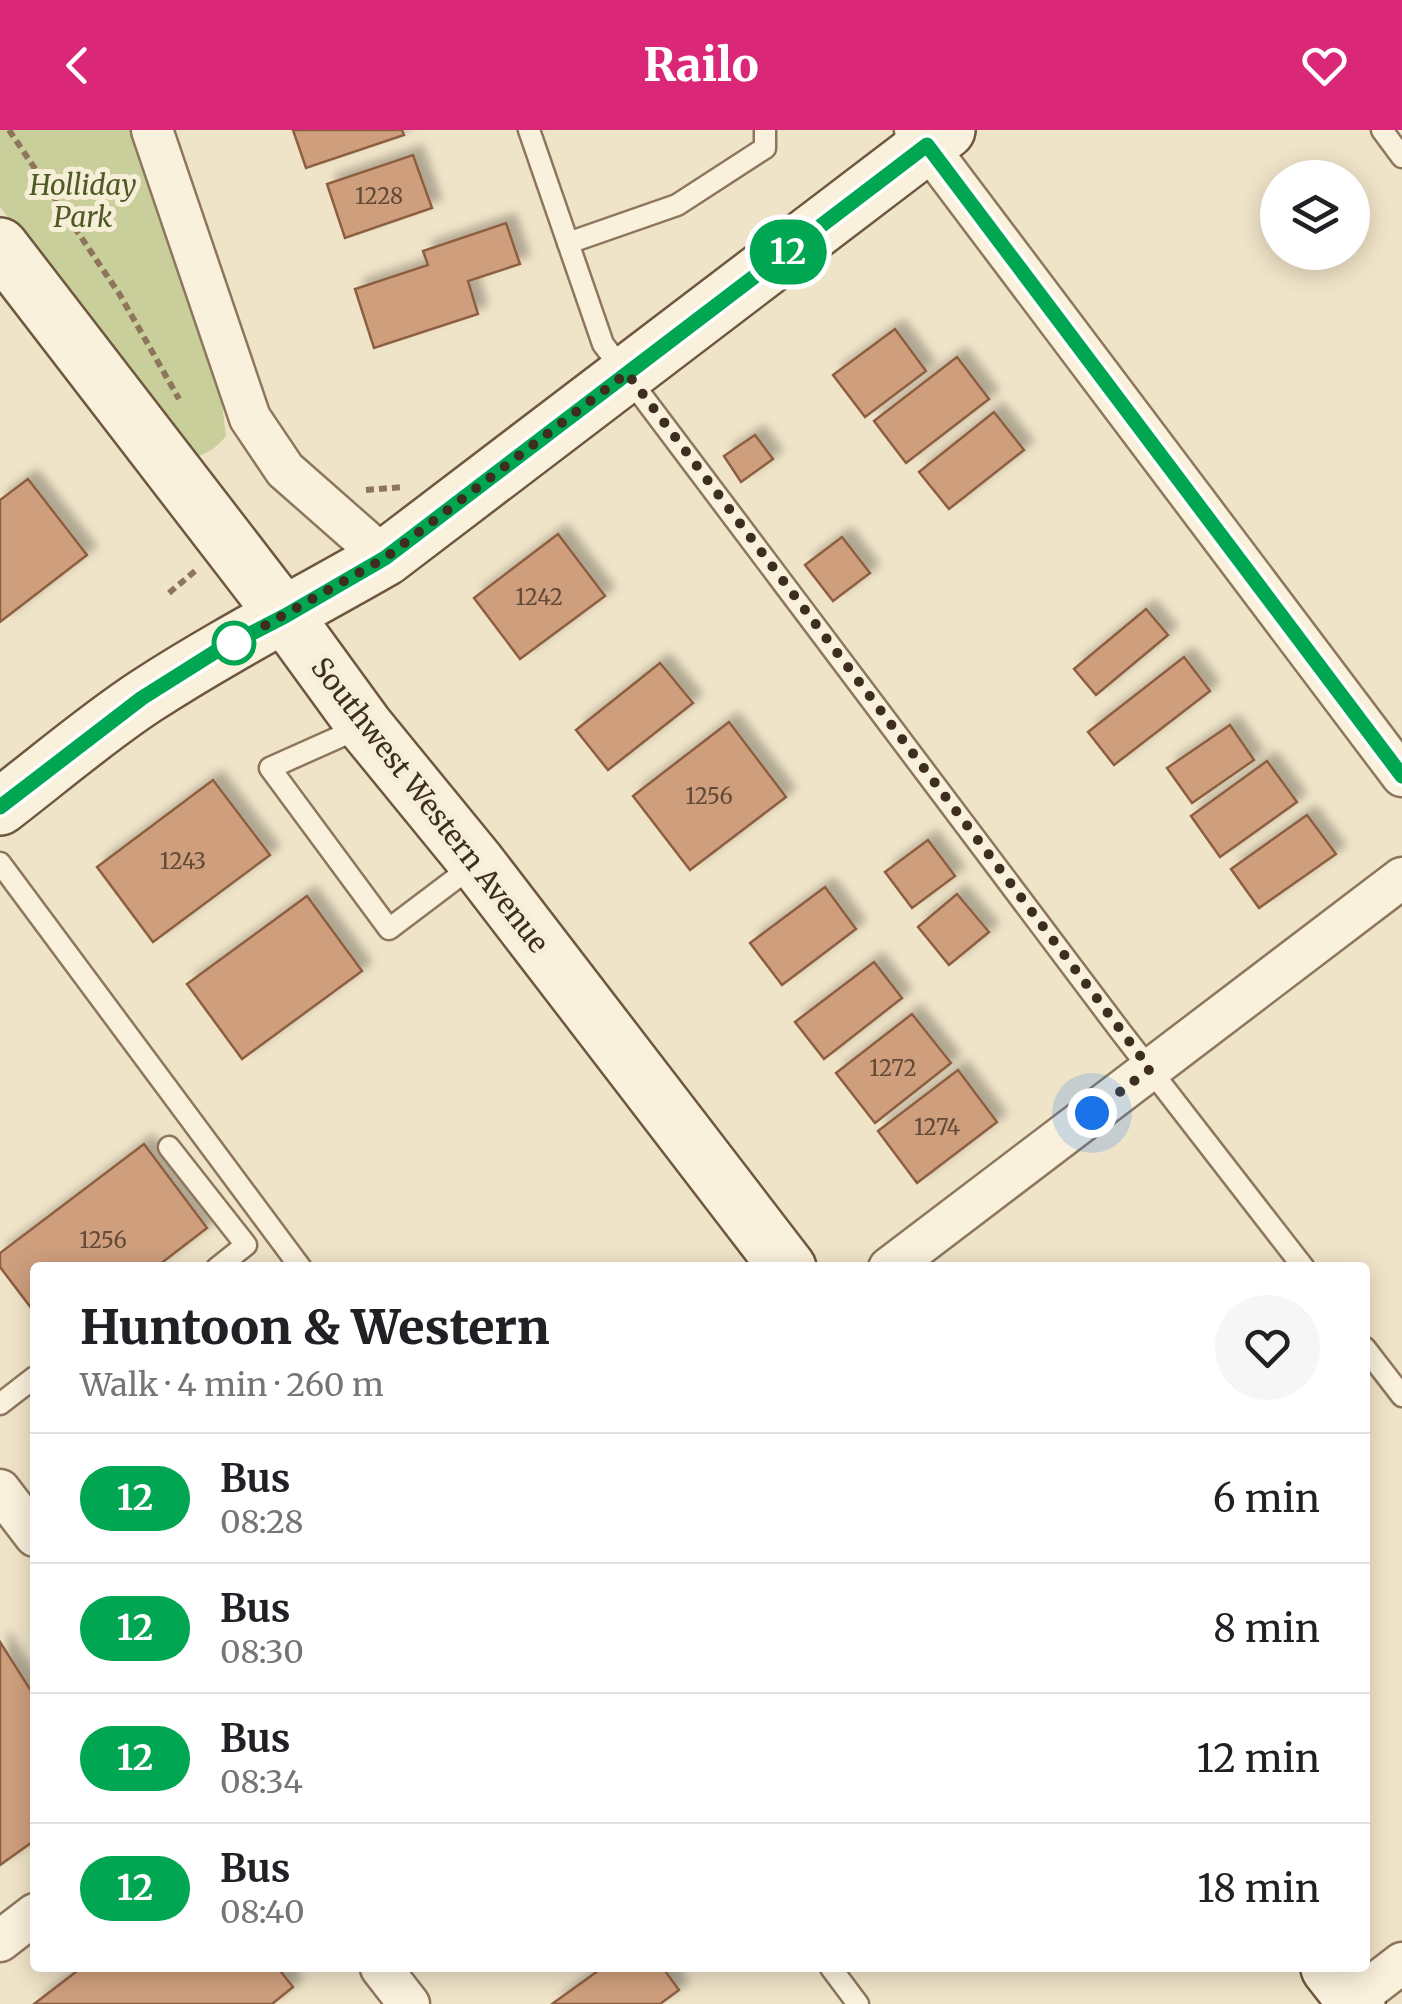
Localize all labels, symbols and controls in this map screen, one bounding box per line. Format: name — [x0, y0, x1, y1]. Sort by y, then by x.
text: Railo — [643, 37, 759, 93]
icon: back — [50, 38, 105, 93]
icon: heart — [1297, 38, 1352, 93]
map controls — [1260, 160, 1370, 270]
button: layers — [1260, 160, 1370, 270]
park label: Holliday Park — [28, 167, 137, 235]
house number: 1228 — [355, 182, 403, 210]
line badge: 12 — [743, 220, 833, 284]
text: 12 — [770, 230, 806, 274]
house number: 1242 — [515, 583, 563, 611]
unlabelled marker — [213, 622, 255, 664]
street label: Southwest Western Avenue — [303, 650, 557, 960]
house number: 1256 — [685, 782, 733, 810]
house number: 1243 — [160, 847, 206, 875]
house number: 1272 — [869, 1054, 917, 1082]
your location — [1067, 1088, 1117, 1138]
house number: 1274 — [914, 1113, 961, 1141]
house number: 1256 — [79, 1226, 127, 1254]
button: heart — [1215, 1295, 1320, 1400]
text: Huntoon & Western — [80, 1297, 550, 1357]
text: Walk · 4 min · 260 m — [80, 1365, 384, 1405]
text: Bus — [220, 1455, 290, 1502]
text: 6 min — [1213, 1475, 1320, 1522]
text: 12 — [117, 1476, 153, 1520]
text: 08:28 — [220, 1502, 304, 1542]
text: Bus — [220, 1585, 290, 1632]
text: 8 min — [1213, 1605, 1320, 1652]
text: 12 — [117, 1606, 153, 1650]
text: 08:30 — [220, 1632, 304, 1672]
text: Bus — [220, 1715, 290, 1762]
text: 12 min — [1197, 1735, 1320, 1782]
text: 12 — [117, 1736, 153, 1780]
text: 08:34 — [220, 1762, 303, 1802]
text: Bus — [220, 1845, 290, 1892]
text: 18 min — [1197, 1865, 1320, 1912]
text: 12 — [117, 1866, 153, 1910]
text: 08:40 — [220, 1892, 305, 1932]

